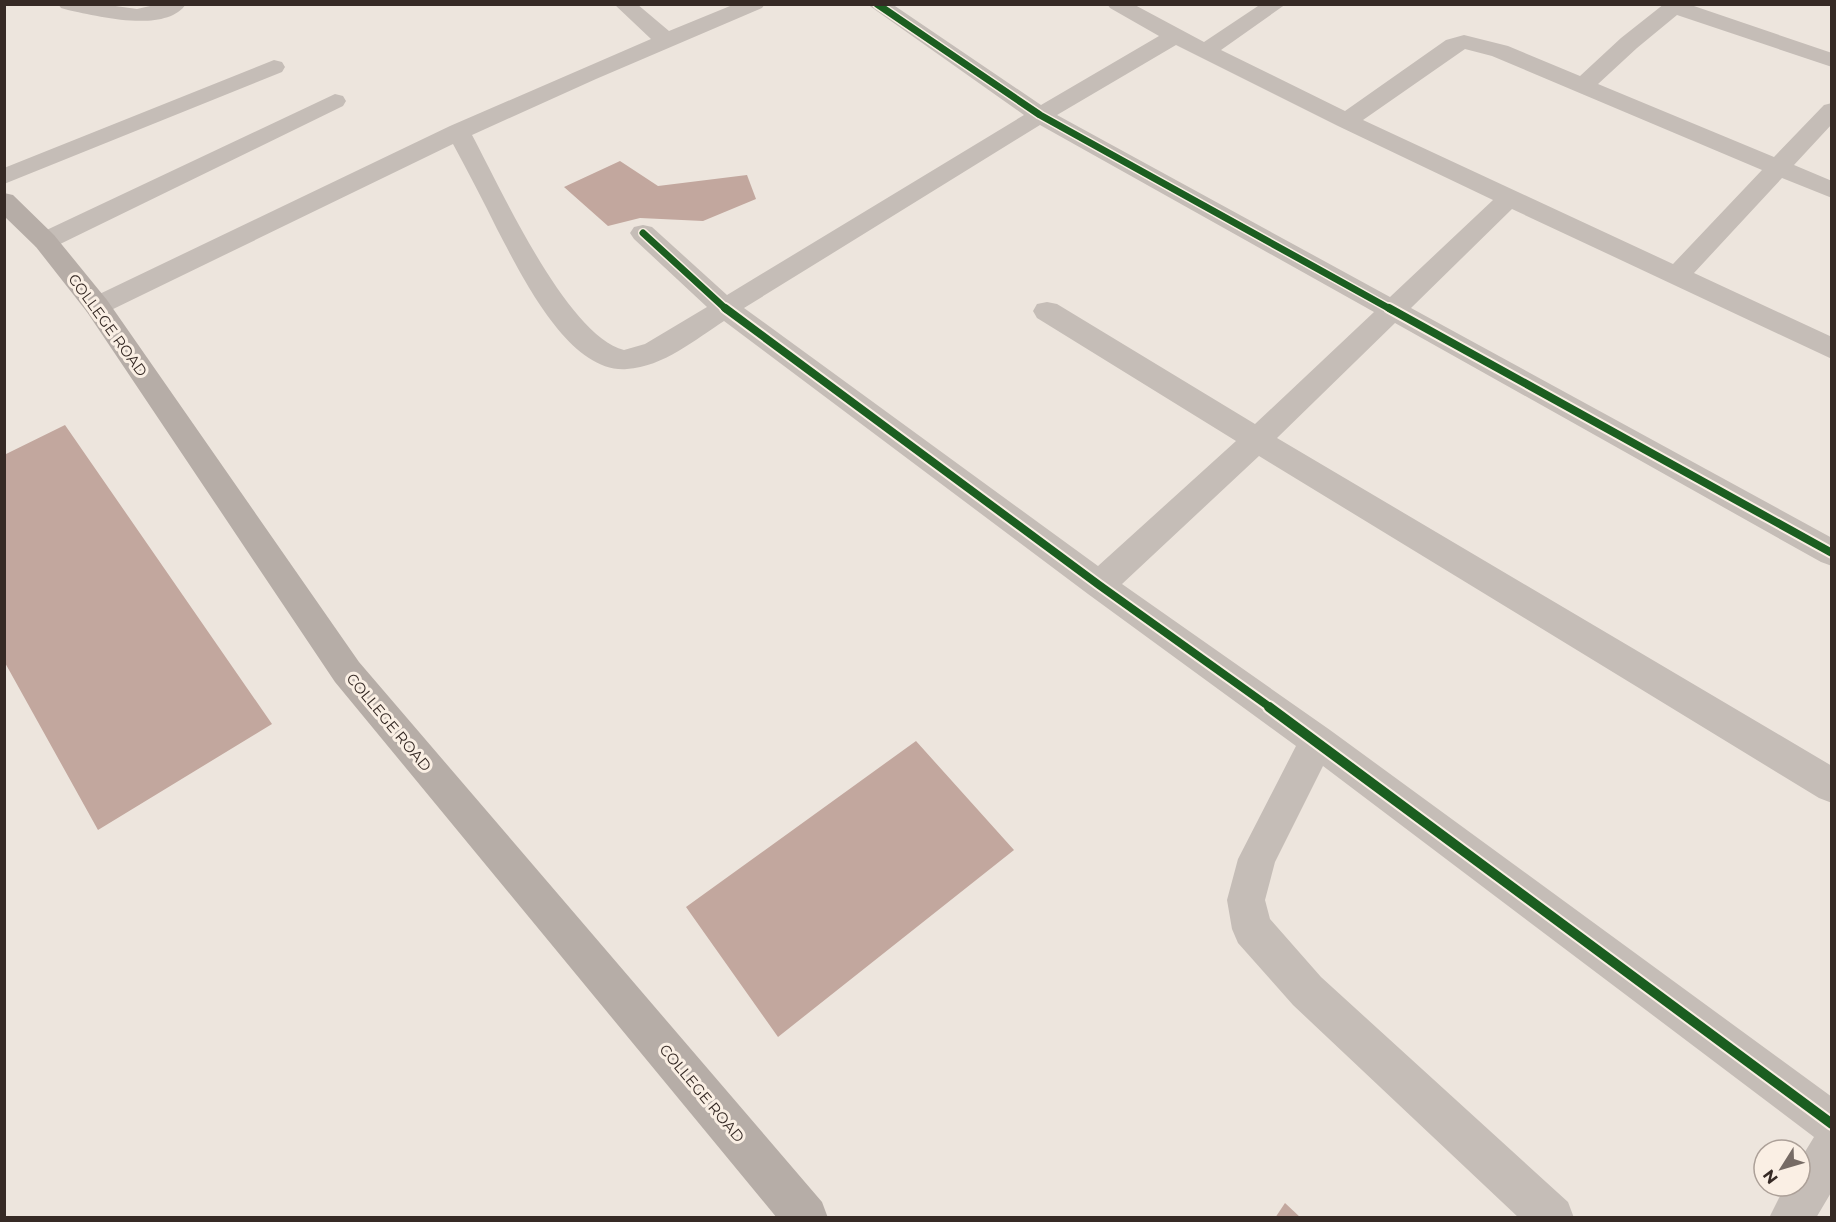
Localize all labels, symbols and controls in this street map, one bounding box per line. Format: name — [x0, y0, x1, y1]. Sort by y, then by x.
street label: COLLEGE ROAD — [64, 270, 152, 380]
street label: COLLEGE ROAD — [342, 669, 436, 775]
street label: COLLEGE ROAD — [655, 1040, 749, 1146]
north arrow — [1752, 1138, 1812, 1198]
text: N — [1759, 1166, 1782, 1188]

